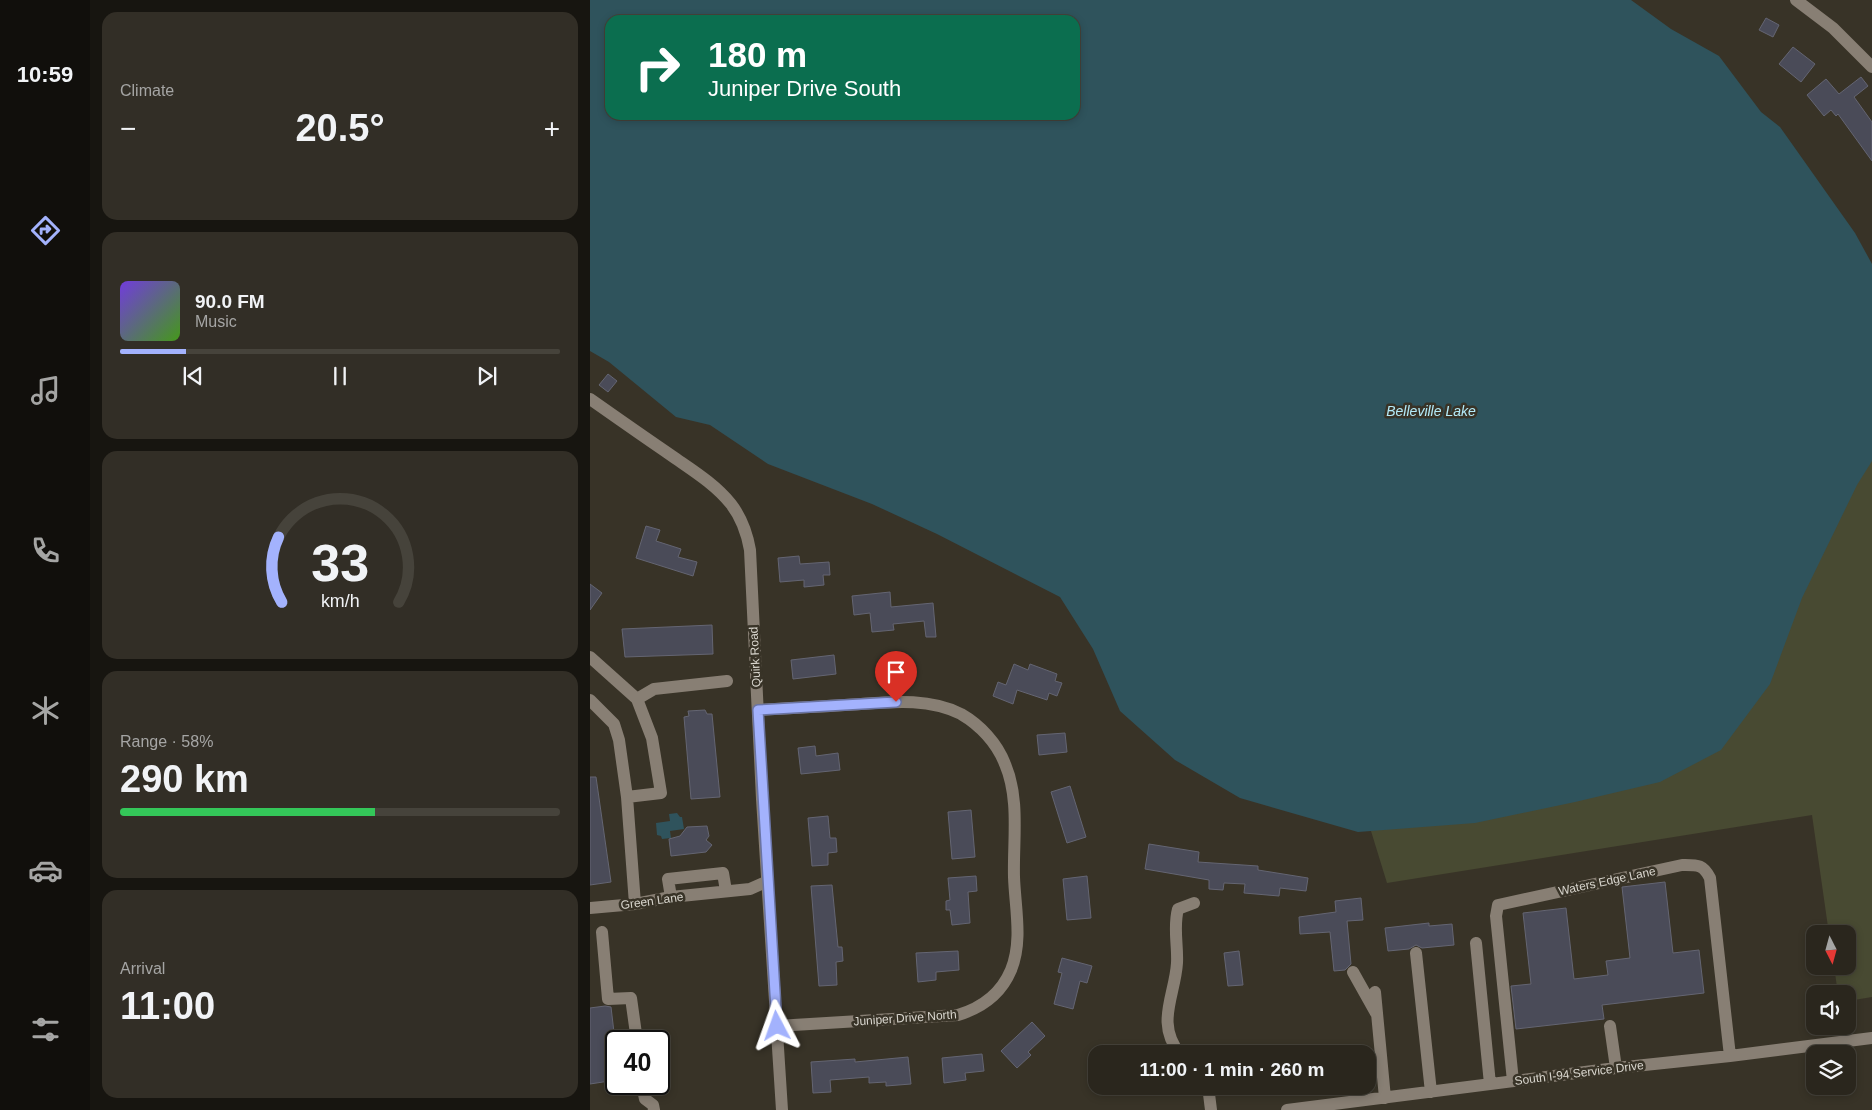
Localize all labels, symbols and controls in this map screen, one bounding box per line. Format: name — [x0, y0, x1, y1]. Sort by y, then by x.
icon: right — [625, 35, 690, 100]
text: 180 m — [708, 35, 807, 74]
text: 10:59 — [17, 62, 73, 87]
text: Juniper Drive South — [708, 76, 901, 101]
text: Climate — [120, 82, 174, 99]
text: 20.5° — [295, 107, 385, 149]
text: − — [120, 113, 136, 144]
text: + — [544, 113, 560, 144]
icon: directions — [28, 213, 63, 248]
text: 90.0 FM — [195, 291, 265, 312]
text: Music — [195, 313, 237, 330]
icon: previous — [179, 362, 207, 390]
icon: pause — [326, 362, 354, 390]
icon: next — [473, 362, 501, 390]
icon: music — [28, 373, 63, 408]
water label: Belleville Lake — [1386, 403, 1476, 419]
icon: phone — [28, 533, 63, 568]
text: 33 — [311, 534, 369, 592]
text: km/h — [321, 591, 359, 611]
street label: Quirk Road — [746, 626, 764, 688]
pin — [875, 651, 917, 702]
icon: arrive — [882, 658, 910, 686]
icon: climate — [28, 693, 63, 728]
text: Range · 58% — [120, 733, 213, 750]
text: 290 km — [120, 758, 249, 800]
icon: car — [28, 853, 63, 888]
street label: Waters Edge Lane — [1557, 864, 1657, 898]
street label: Green Lane — [620, 890, 685, 912]
north arrow — [1806, 925, 1856, 975]
map controls — [1806, 925, 1856, 1095]
text: Arrival — [120, 960, 165, 977]
text: 11:00 — [120, 985, 215, 1027]
button: sound — [1806, 985, 1856, 1035]
position arrow — [750, 999, 802, 1051]
street label: Juniper Drive North — [853, 1007, 957, 1029]
icon: filters — [28, 1012, 63, 1047]
speed limit sign: 40 — [605, 1030, 670, 1095]
button: layers — [1806, 1045, 1856, 1095]
street label: South I-94 Service Drive — [1514, 1058, 1645, 1088]
text: 11:00 · 1 min · 260 m — [1140, 1059, 1324, 1080]

